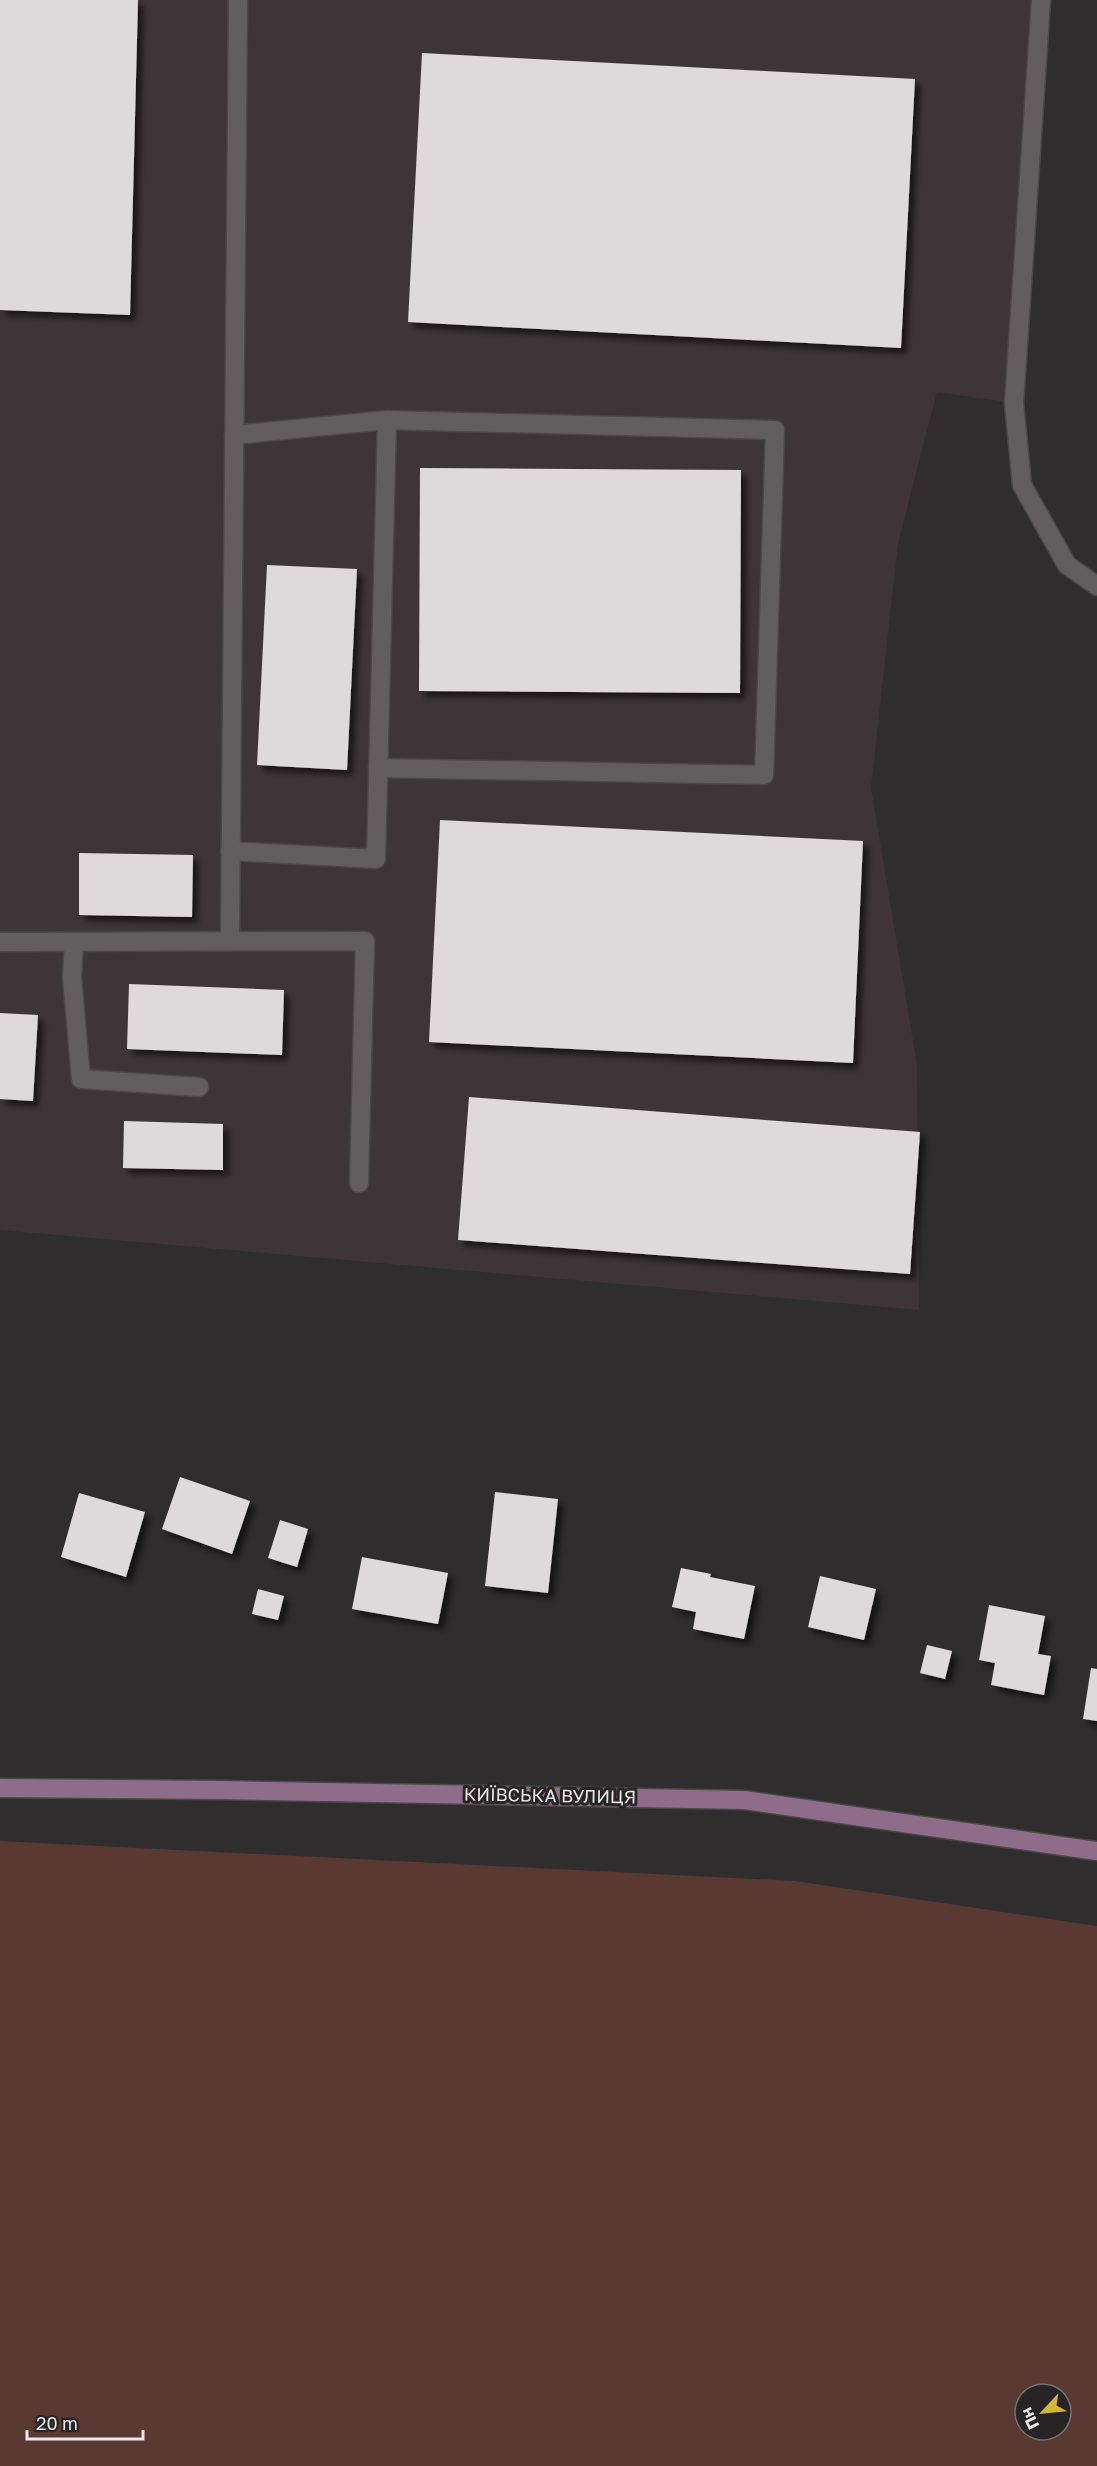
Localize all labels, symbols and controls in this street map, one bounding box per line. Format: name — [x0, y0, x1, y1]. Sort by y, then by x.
street label: КИЇВСЬКА ВУЛИЦЯ — [464, 1782, 636, 1808]
north arrow — [1013, 2382, 1073, 2442]
scale bar — [27, 2403, 142, 2441]
text: Пн — [1016, 2404, 1043, 2433]
text: 20 m — [36, 2412, 78, 2434]

